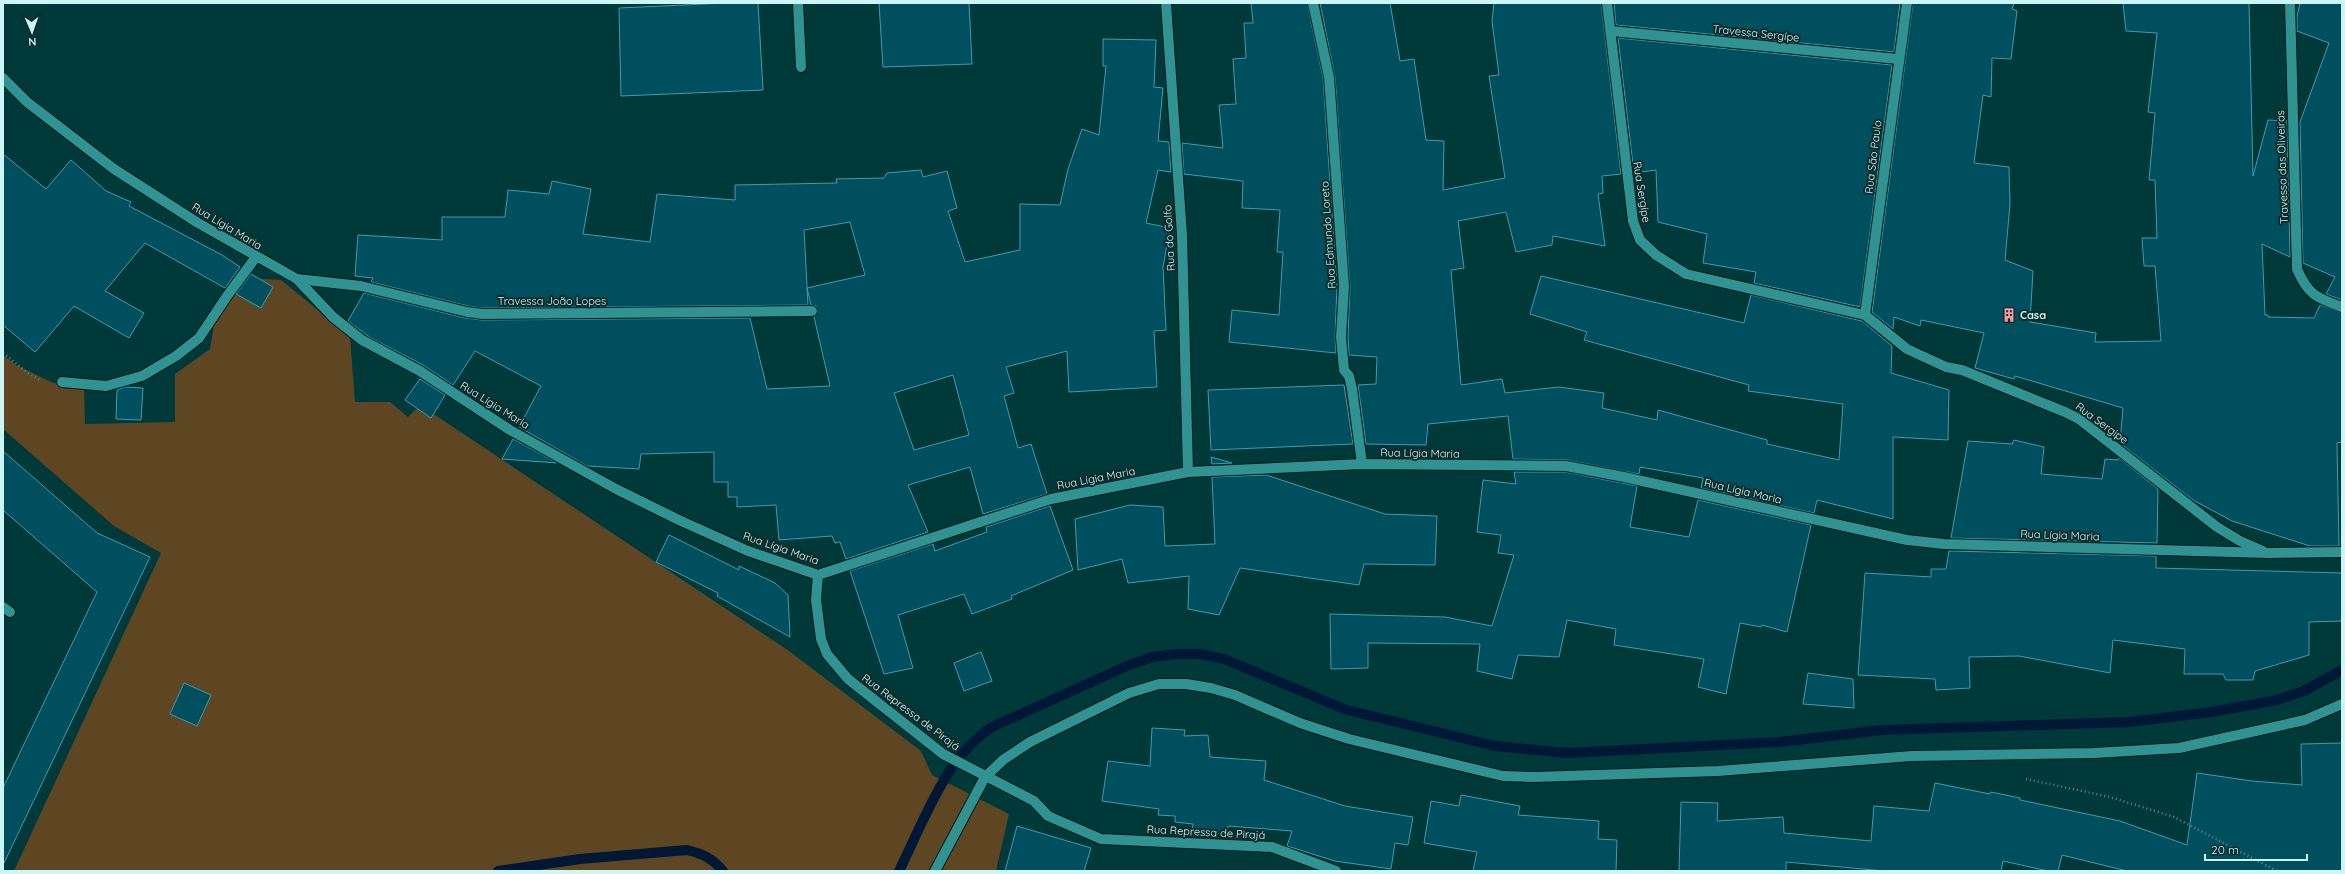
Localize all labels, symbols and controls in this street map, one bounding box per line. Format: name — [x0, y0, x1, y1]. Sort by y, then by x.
north arrow — [12, 12, 52, 52]
street label: Travessa Sergípe — [1712, 21, 1800, 45]
text: N — [28, 35, 37, 49]
street label: Travessa das Oliveiras — [2273, 110, 2291, 224]
street label: Rua São Paulo — [1862, 119, 1885, 195]
street label: Rua Sergípe — [1630, 160, 1654, 224]
street label: Rua Edmundo Loreto — [1317, 180, 1339, 289]
street label: Rua Lígia Maria — [189, 200, 265, 252]
street label: Rua do Golfo — [1160, 204, 1178, 272]
street label: Travessa João Lopes — [498, 294, 606, 308]
building icon: Casa — [2001, 307, 2017, 323]
place label: Casa — [2020, 308, 2046, 322]
street label: Rua Lígia Maria — [458, 378, 532, 432]
street label: Rua Sergipe — [2073, 399, 2131, 447]
street label: Rua Lígia Maria — [1380, 445, 1460, 461]
street label: Rua Lígia Maria — [1056, 464, 1136, 492]
street label: Rua Lígia Maria — [1703, 475, 1783, 507]
street label: Rua Lígia Maria — [2020, 527, 2100, 543]
street label: Rua Lígia Maria — [741, 528, 821, 568]
street label: Rua Repressa de Pirajá — [859, 671, 963, 753]
street label: Rua Repressa de Pirajá — [1146, 822, 1266, 842]
scale bar — [2205, 836, 2307, 862]
text: 20 m — [2211, 842, 2239, 857]

